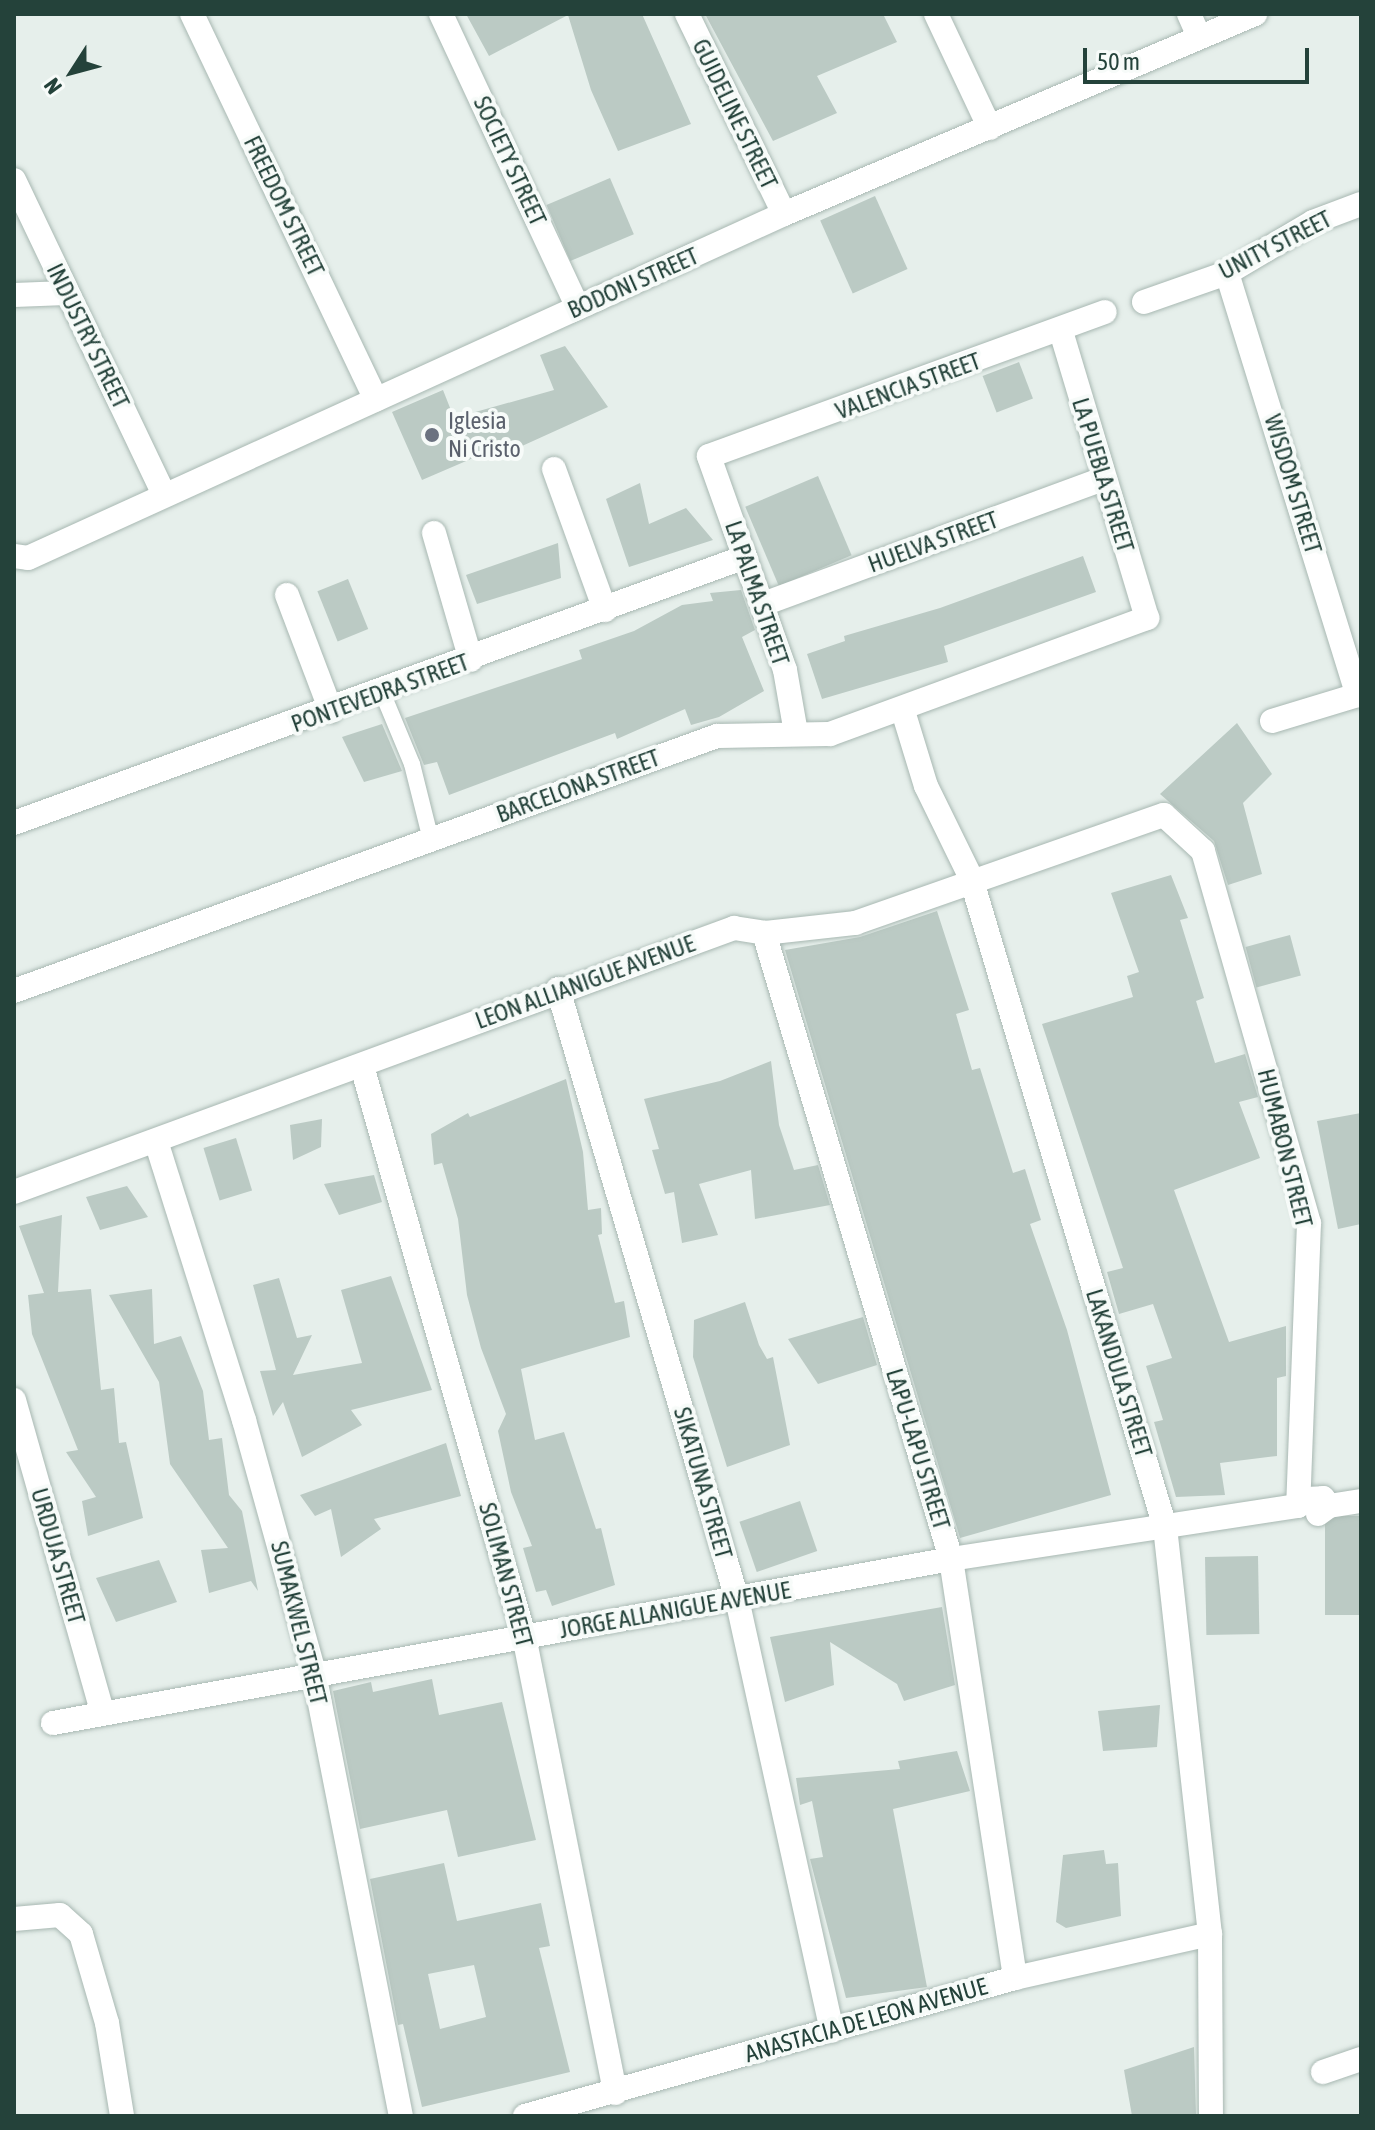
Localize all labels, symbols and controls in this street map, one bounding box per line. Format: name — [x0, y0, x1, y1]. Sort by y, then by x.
north arrow — [32, 32, 112, 112]
scale bar — [1087, 32, 1313, 82]
street label: GUIDELINE STREET — [686, 34, 784, 194]
text: 50 m — [1097, 48, 1140, 75]
text: N — [38, 73, 67, 99]
street label: SOCIETY STREET — [468, 92, 552, 230]
street label: FREEDOM STREET — [238, 131, 330, 281]
street label: UNITY STREET — [1214, 204, 1336, 286]
street label: BODONI STREET — [563, 241, 703, 325]
street label: INDUSTRY STREET — [40, 259, 136, 413]
street label: VALENCIA STREET — [832, 346, 984, 426]
street label: LA PUEBLA STREET — [1066, 394, 1140, 556]
place label: Iglesia Ni Cristo — [448, 407, 521, 463]
street label: WISDOM STREET — [1258, 411, 1328, 557]
marker: Iglesia Ni Cristo — [423, 426, 441, 444]
street label: HUELVA STREET — [864, 505, 1002, 579]
street label: LA PALMA STREET — [719, 517, 795, 669]
street label: PONTEVEDRA STREET — [287, 648, 473, 738]
street label: BARCELONA STREET — [492, 743, 664, 829]
street label: LEON ALLIANIGUE AVENUE — [471, 929, 699, 1035]
street label: HUMABON STREET — [1251, 1066, 1319, 1230]
street label: LAKANDULA STREET — [1080, 1285, 1158, 1461]
street label: LAPU-LAPU STREET — [880, 1365, 956, 1533]
street label: SIKATUNA STREET — [668, 1404, 738, 1562]
street label: URDUJA STREET — [25, 1485, 91, 1627]
street label: SOLIMAN STREET — [473, 1500, 539, 1650]
street label: SUMAKWEL STREET — [265, 1538, 333, 1708]
street label: JORGE ALLANIGUE AVENUE — [557, 1575, 793, 1645]
street label: ANASTACIA DE LEON AVENUE — [741, 1972, 991, 2068]

